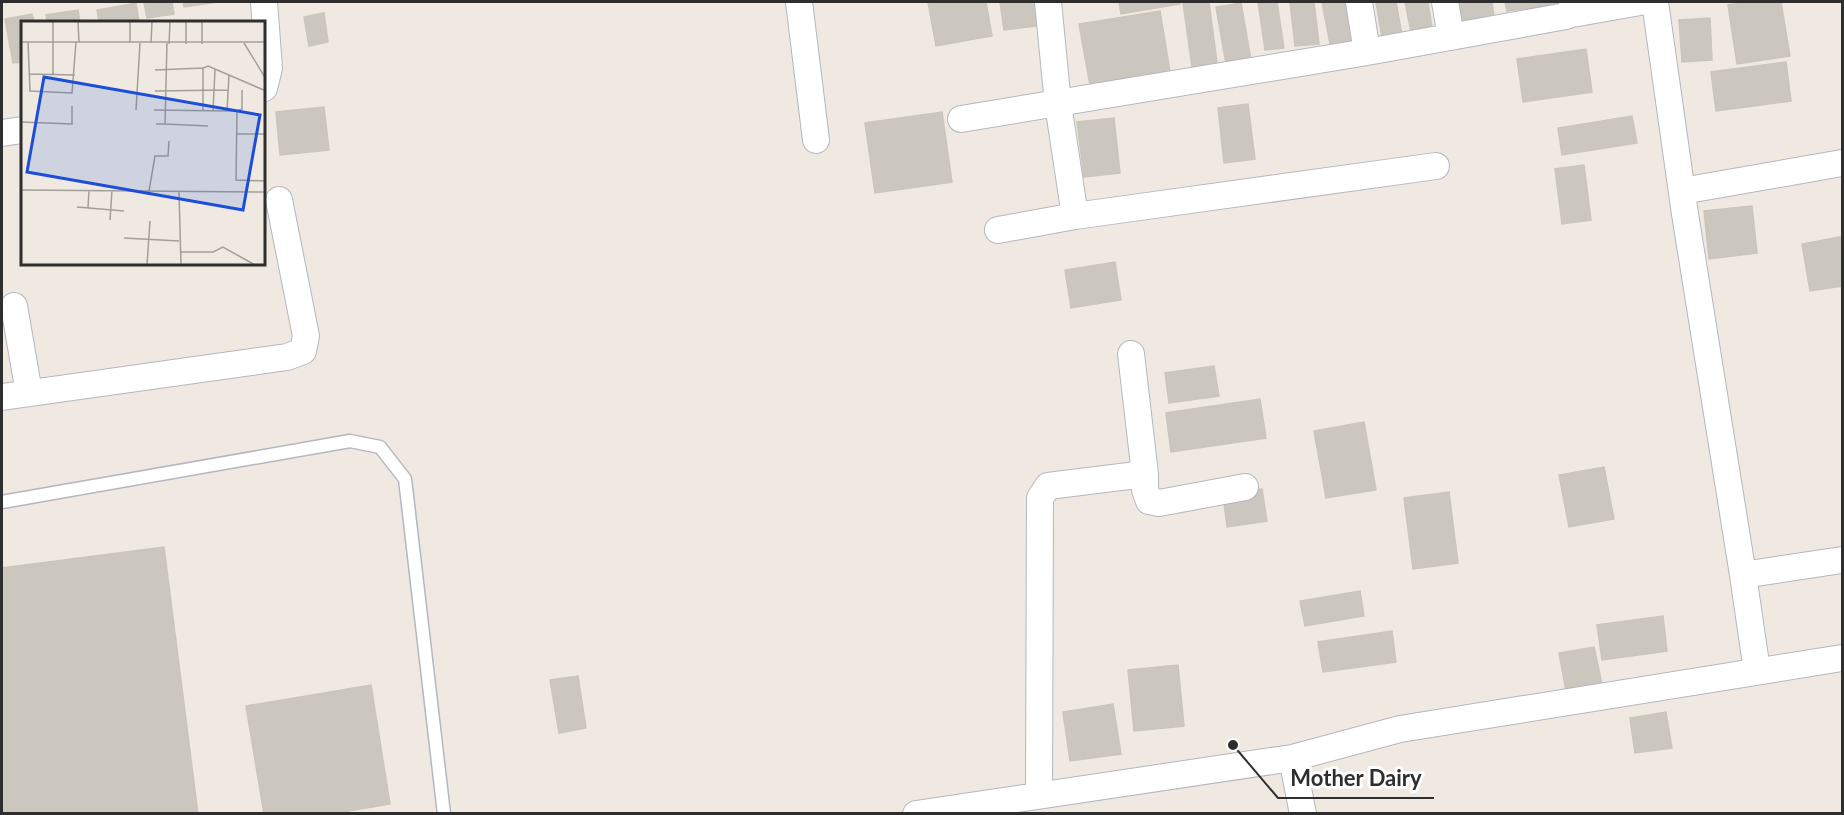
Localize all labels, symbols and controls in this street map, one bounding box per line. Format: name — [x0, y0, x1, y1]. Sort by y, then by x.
inset map — [21, 21, 266, 266]
callout: Mother Dairy — [1278, 758, 1434, 798]
text: Mother Dairy — [1290, 764, 1422, 791]

